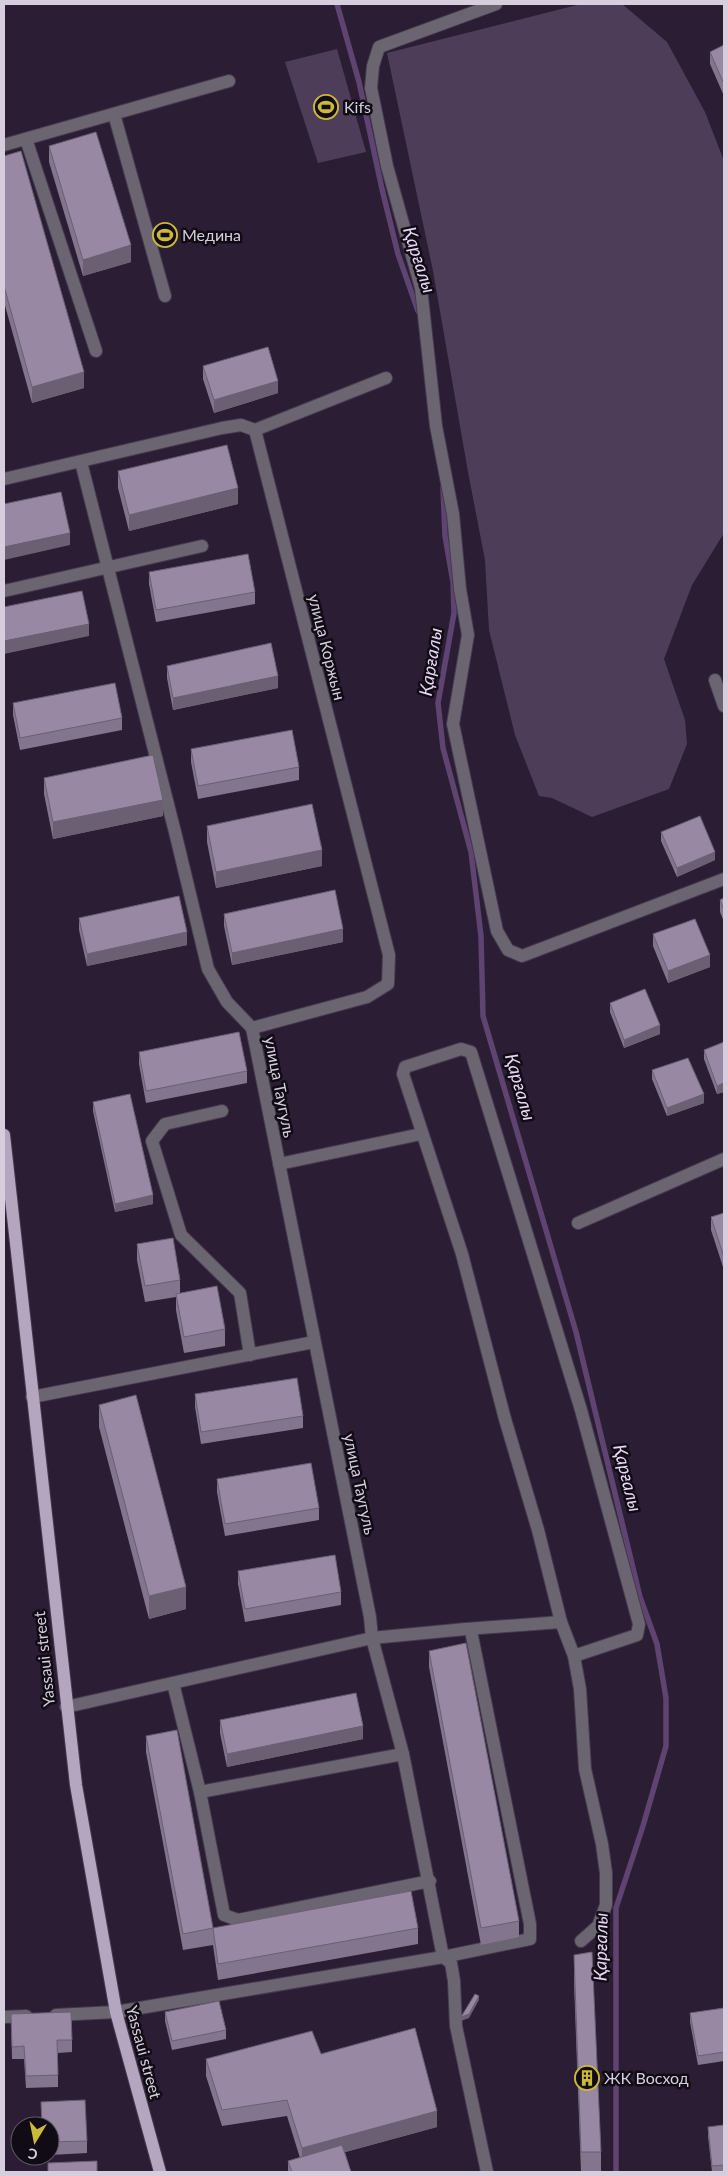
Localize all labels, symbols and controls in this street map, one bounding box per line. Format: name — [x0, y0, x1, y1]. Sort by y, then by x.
sports icon: Kifs — [313, 94, 339, 120]
place label: Kifs — [344, 97, 371, 116]
sports icon: Медина — [152, 222, 178, 248]
water label: Қарғалы — [399, 224, 441, 296]
place label: Медина — [182, 225, 241, 244]
street label: улица Коржын — [305, 592, 350, 702]
water label: Қарғалы — [414, 626, 446, 697]
street label: улица Таугуль — [261, 1035, 300, 1139]
water label: Қарғалы — [501, 1051, 541, 1123]
street label: улица Таугуль — [341, 1432, 381, 1536]
water label: Қарғалы — [609, 1442, 647, 1514]
street label: Yassaui street — [29, 1610, 58, 1708]
water label: Қарғалы — [588, 1913, 612, 1981]
street label: Yassaui street — [123, 2003, 166, 2101]
building icon: ЖК Восход — [574, 2065, 600, 2091]
place label: ЖК Восход — [604, 2068, 689, 2087]
north arrow — [10, 2116, 60, 2166]
text: С — [26, 2145, 39, 2163]

